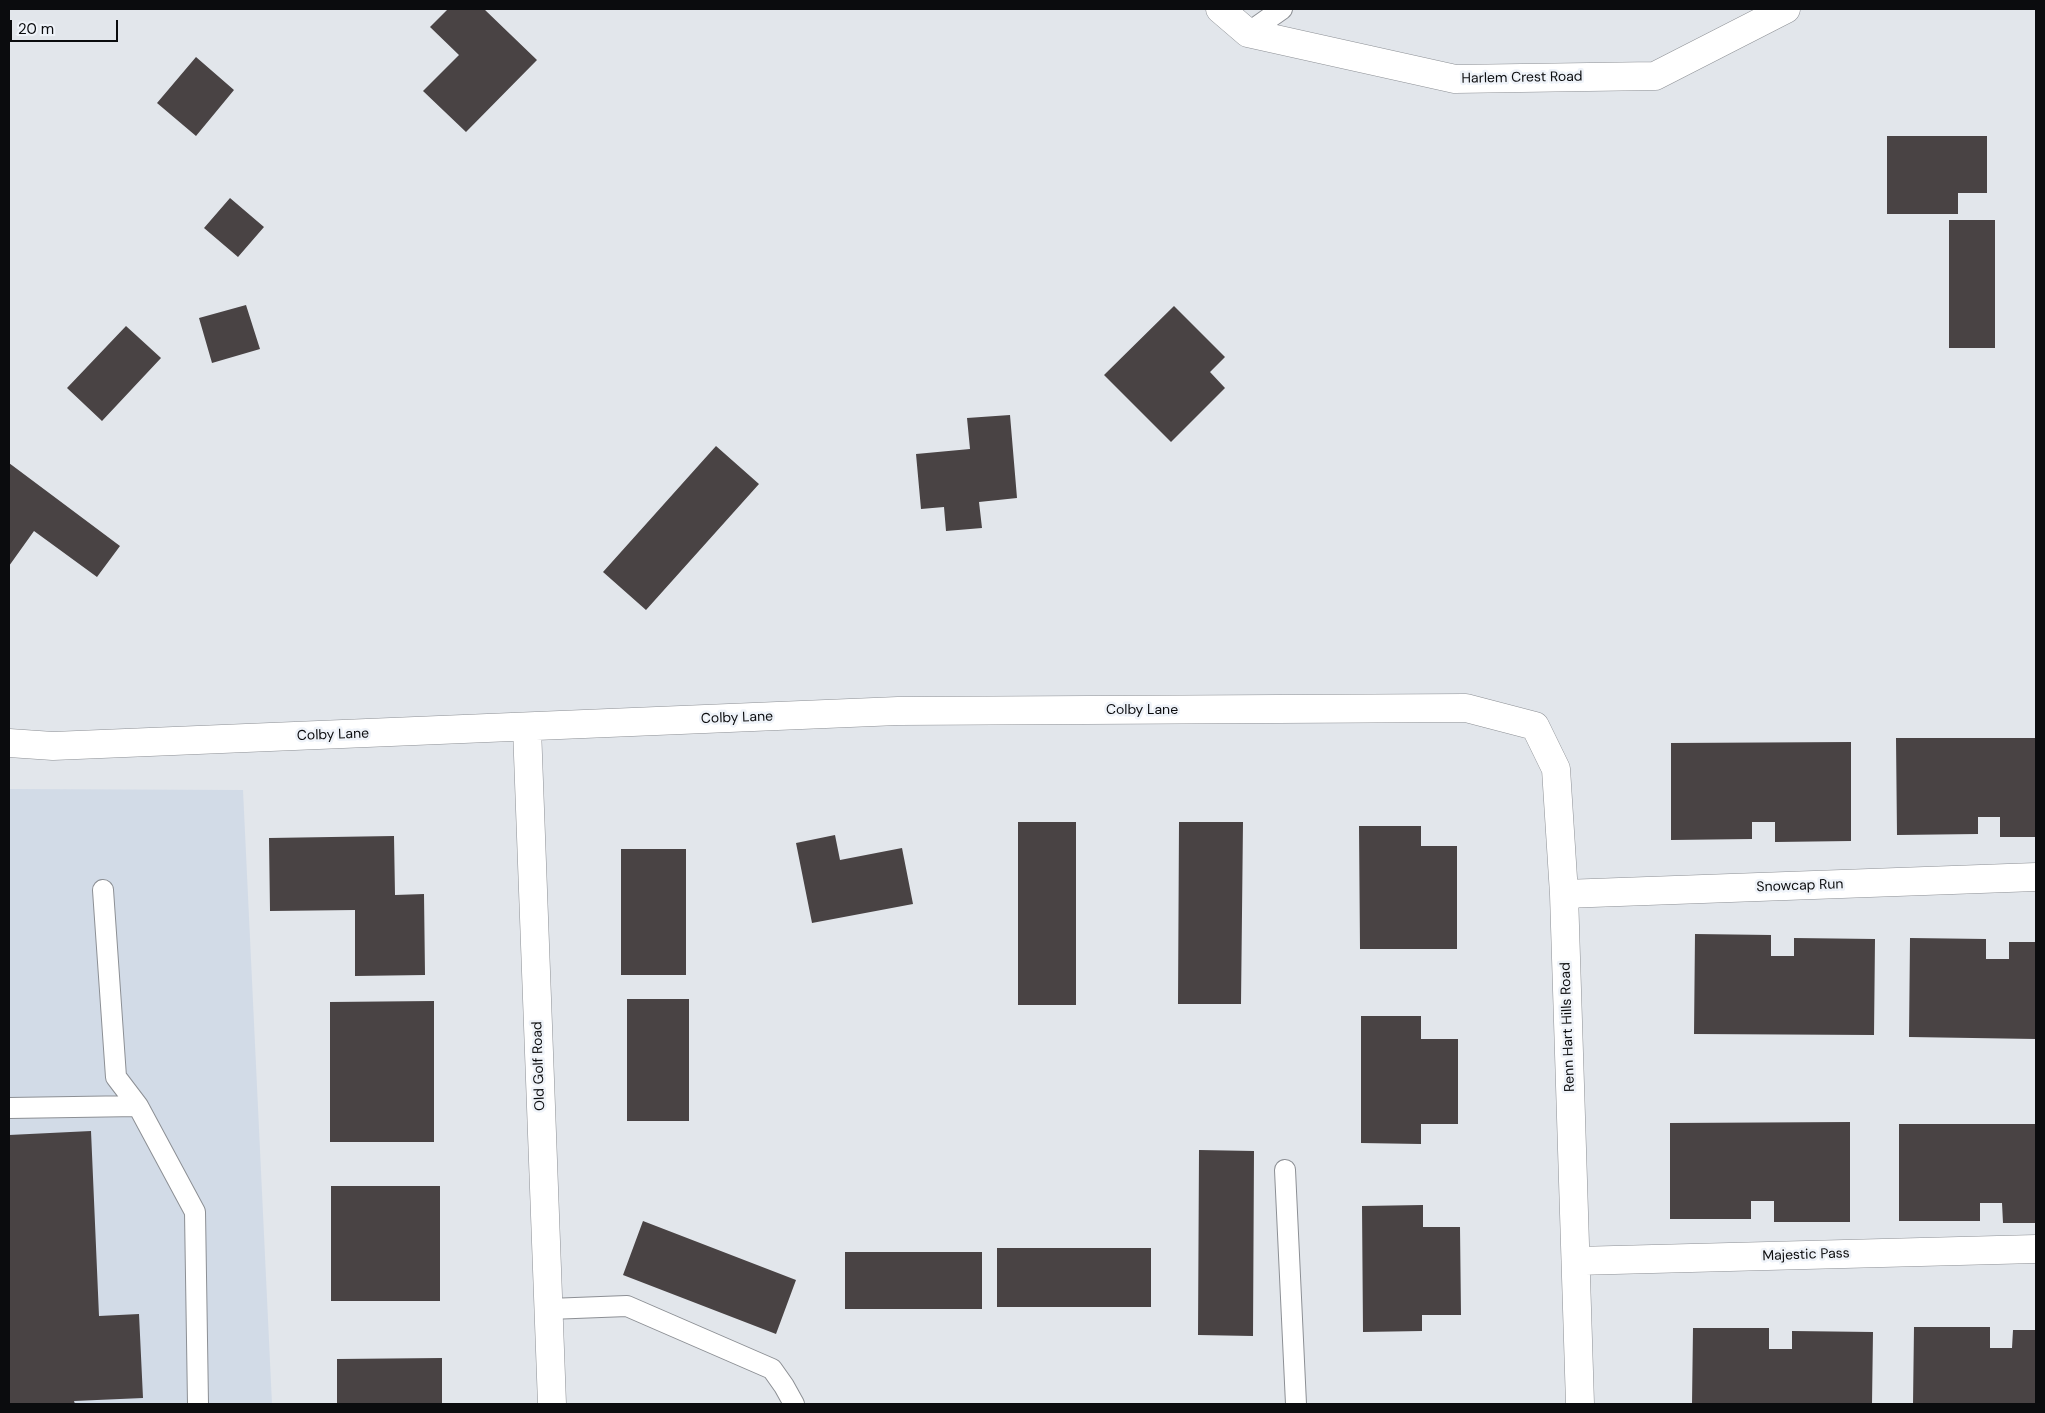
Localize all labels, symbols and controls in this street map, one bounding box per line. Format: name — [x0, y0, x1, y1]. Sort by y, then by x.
scale bar — [12, 10, 120, 42]
text: 20 m — [18, 19, 54, 39]
street label: Harlem Crest Road — [1461, 69, 1583, 87]
street label: Colby Lane — [1106, 702, 1178, 718]
street label: Colby Lane — [701, 708, 773, 728]
street label: Colby Lane — [297, 725, 369, 745]
street label: Snowcap Run — [1756, 876, 1844, 896]
street label: Renn Hart Hills Road — [1557, 962, 1579, 1092]
street label: Old Golf Road — [529, 1021, 549, 1111]
street label: Majestic Pass — [1762, 1245, 1850, 1265]

